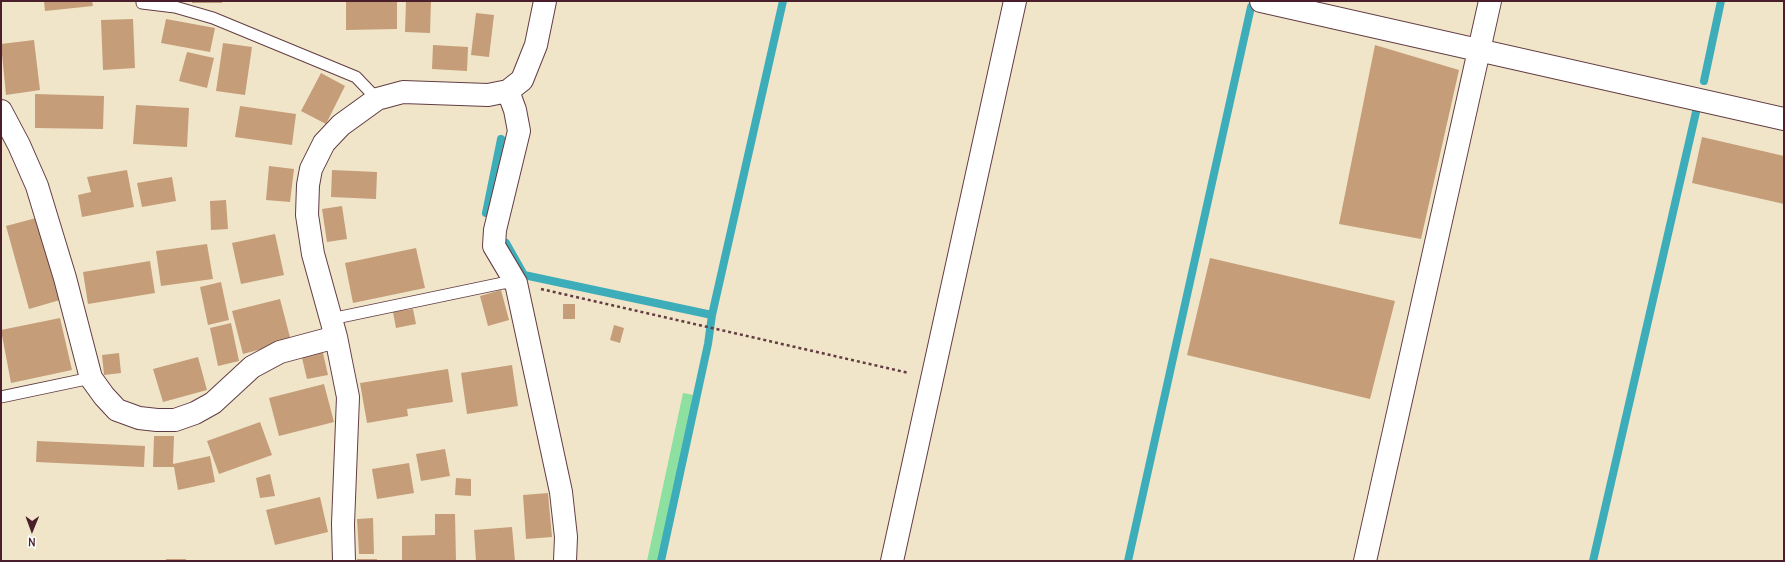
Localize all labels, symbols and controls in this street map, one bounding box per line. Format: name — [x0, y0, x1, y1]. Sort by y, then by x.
north arrow — [12, 510, 52, 550]
text: N — [28, 535, 36, 549]

